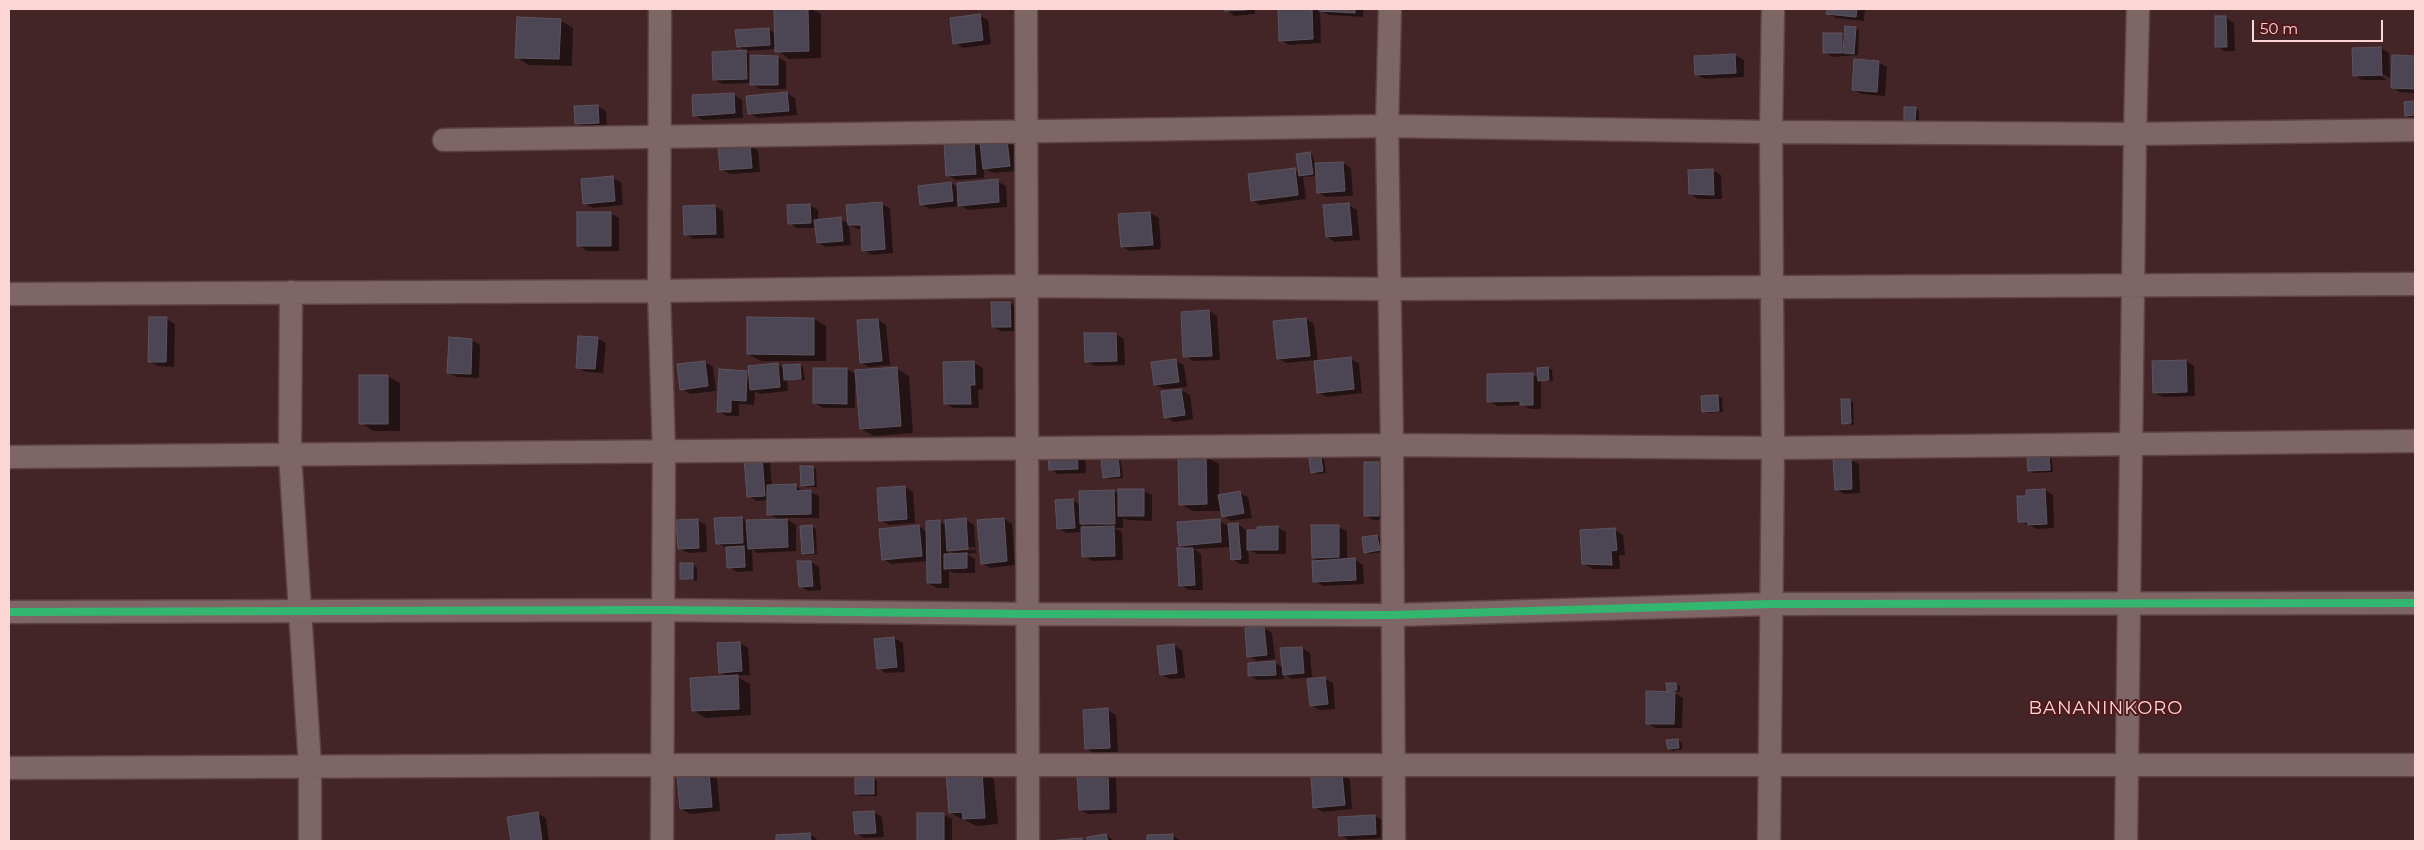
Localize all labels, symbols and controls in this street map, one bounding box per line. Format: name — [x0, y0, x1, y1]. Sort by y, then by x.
scale bar — [2254, 10, 2385, 42]
text: 50 m — [2260, 19, 2298, 38]
district label: BANANINKORO — [2027, 698, 2185, 720]

